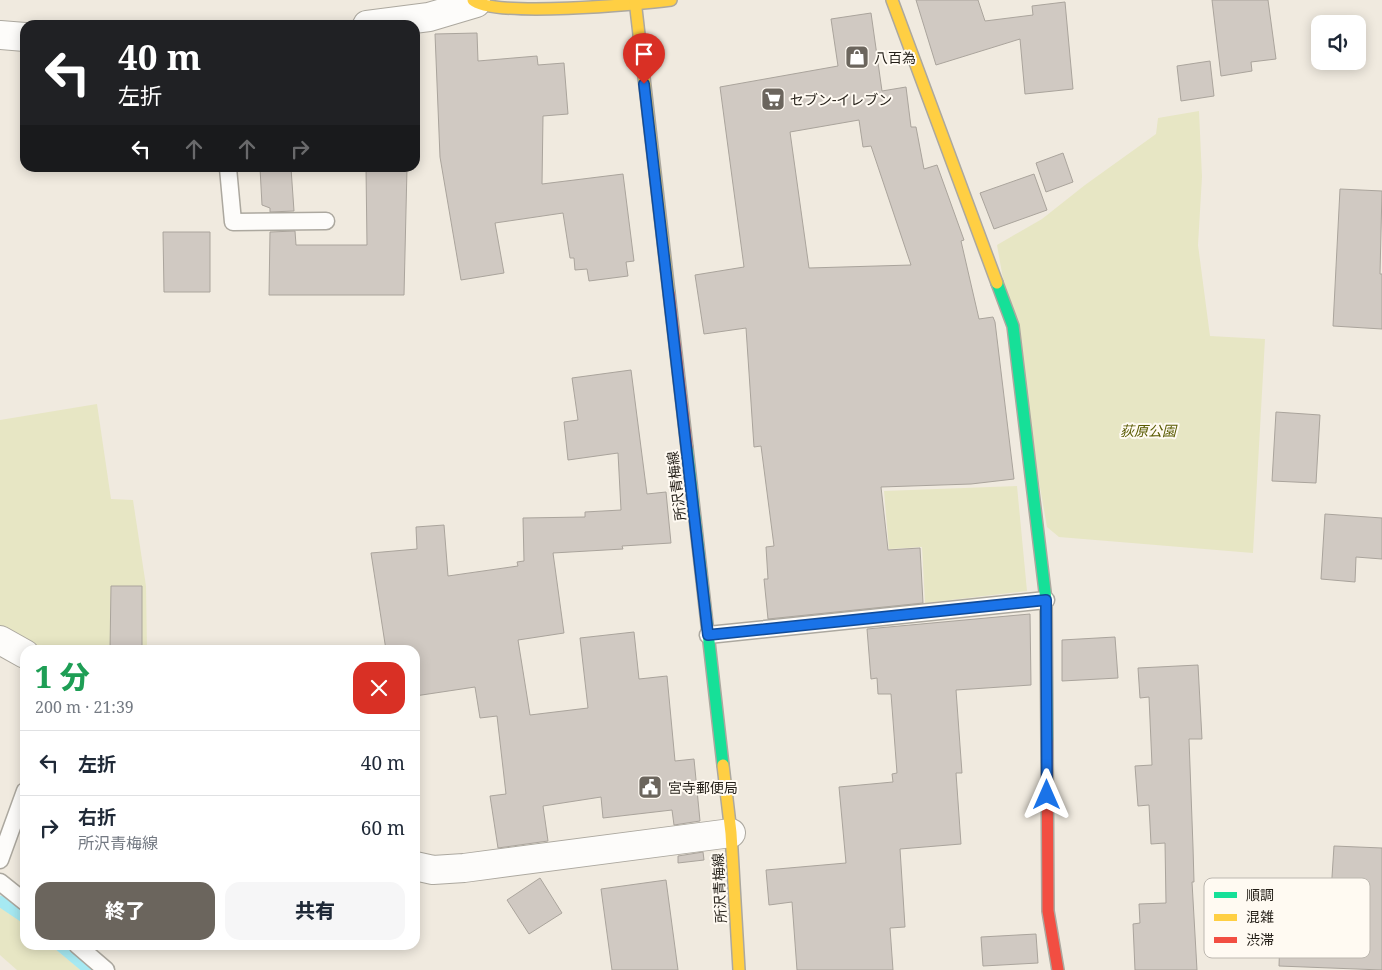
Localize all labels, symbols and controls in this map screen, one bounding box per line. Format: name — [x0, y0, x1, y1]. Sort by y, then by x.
map controls — [1311, 15, 1366, 70]
button: sound — [1311, 15, 1366, 70]
text: 40 m — [118, 33, 201, 80]
pin — [623, 33, 665, 84]
icon: left — [35, 40, 100, 105]
icon: arrive — [630, 40, 658, 68]
shop icon: 八百為 — [844, 44, 870, 70]
place label: 八百為 — [874, 48, 916, 67]
text: 左折 — [118, 80, 162, 110]
supermarket icon: セブン-イレブン — [760, 86, 786, 112]
place label: セブン-イレブン — [790, 90, 892, 109]
icon: left — [127, 135, 155, 163]
icon: ahead — [180, 135, 208, 163]
icon: ahead — [233, 135, 261, 163]
icon: right — [286, 135, 314, 163]
park label: 荻原公園 — [1120, 421, 1178, 440]
street label: 所沢青梅線 — [662, 450, 690, 522]
text: 1 分 — [35, 656, 90, 697]
button: close — [353, 662, 405, 714]
text: 200 m · 21:39 — [35, 696, 134, 718]
icon: left — [35, 749, 63, 777]
text: 40 m — [361, 750, 405, 776]
text: 左折 — [78, 751, 116, 777]
position arrow — [1020, 768, 1072, 820]
public building icon: 宮寺郵便局 — [637, 774, 663, 800]
place label: 宮寺郵便局 — [668, 778, 738, 797]
text: 右折 — [78, 804, 116, 830]
icon: right — [35, 814, 63, 842]
text: 60 m — [361, 815, 405, 841]
text: 所沢青梅線 — [78, 832, 158, 854]
street label: 所沢青梅線 — [708, 853, 730, 923]
legend — [1204, 878, 1370, 958]
button: 終了 — [35, 882, 215, 940]
button: 共有 — [225, 882, 405, 940]
text: 順調 — [1246, 885, 1274, 904]
text: 混雑 — [1246, 907, 1274, 926]
text: 渋滞 — [1246, 930, 1274, 949]

